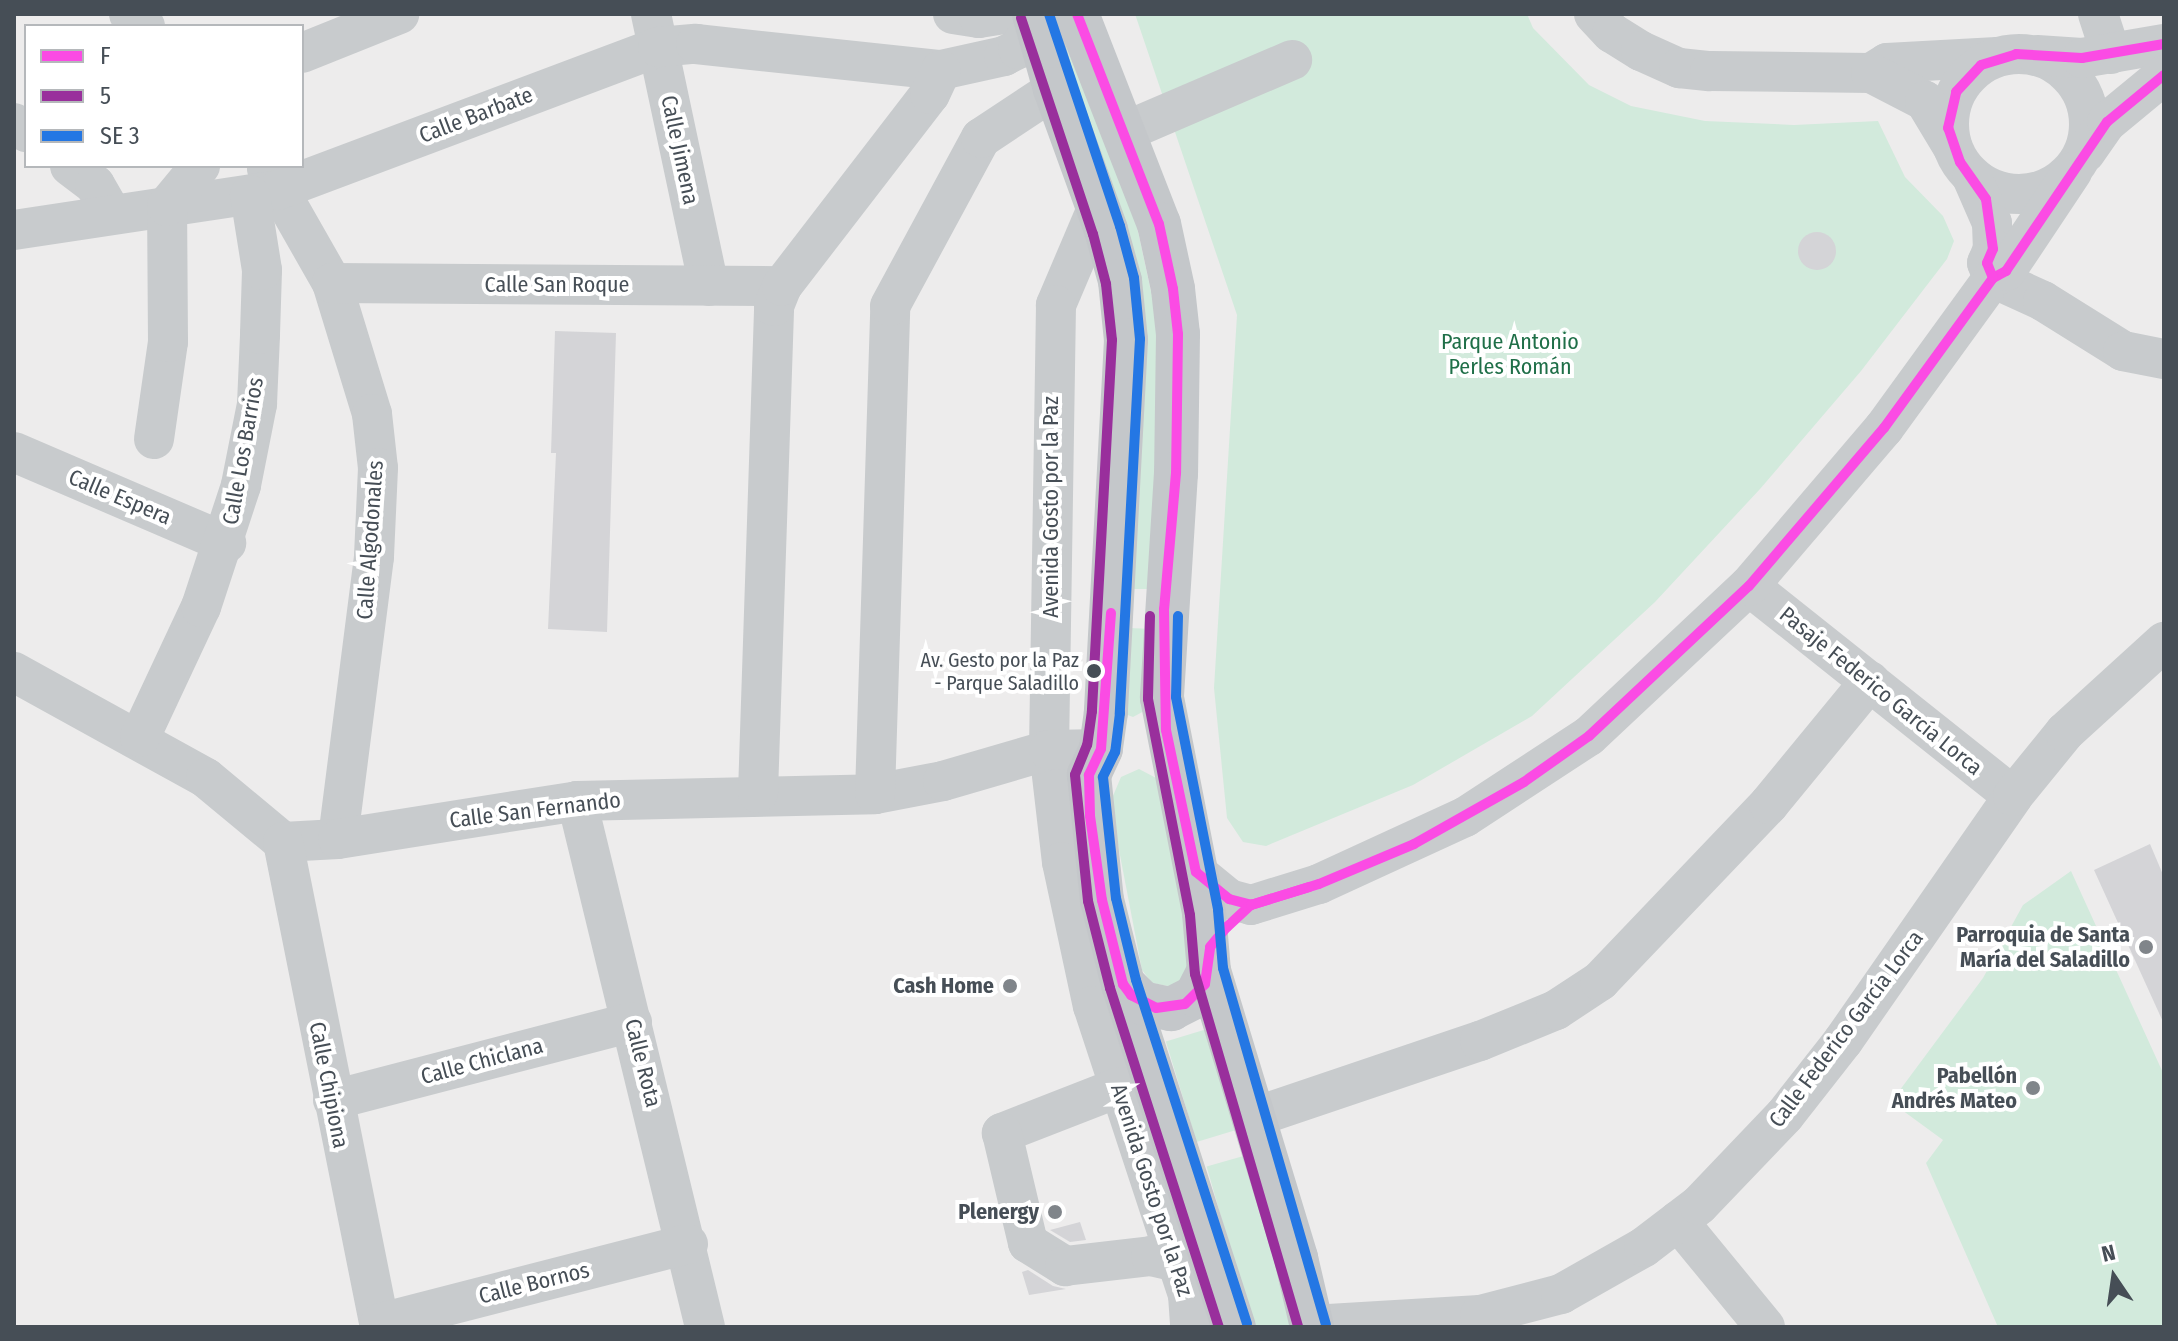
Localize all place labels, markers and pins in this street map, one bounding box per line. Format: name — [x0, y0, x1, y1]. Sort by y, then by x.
place label: Av. Gesto por la Paz - Parque Saladillo — [920, 648, 1079, 695]
marker: Av. Gesto por la Paz - Parque Saladillo — [1086, 663, 1102, 679]
place label: Parroquia de Santa María del Saladillo — [1956, 921, 2130, 972]
marker: Parroquia de Santa María del Saladillo — [2137, 938, 2155, 956]
place label: Cash Home — [893, 973, 994, 999]
marker: Cash Home — [1001, 977, 1019, 995]
place label: Pabellón Andrés Mateo — [1892, 1062, 2017, 1114]
marker: Pabellón Andrés Mateo — [2024, 1079, 2042, 1097]
place label: Plenergy — [958, 1199, 1039, 1225]
marker: Plenergy — [1046, 1203, 1064, 1221]

